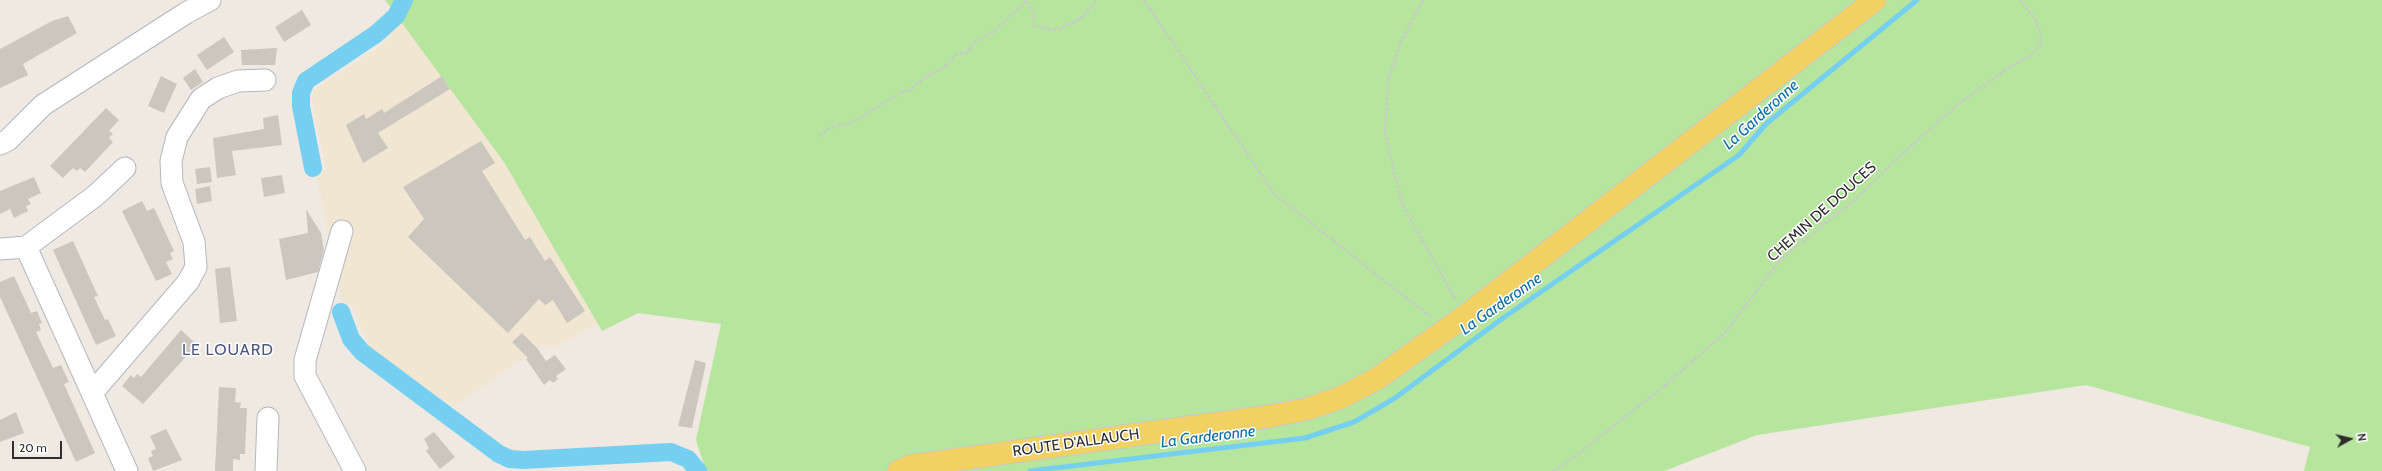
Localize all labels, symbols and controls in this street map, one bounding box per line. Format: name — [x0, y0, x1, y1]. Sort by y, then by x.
water label: La Garderonne — [1719, 76, 1803, 154]
street label: CHEMIN DE DOUCES — [1764, 158, 1880, 266]
water label: La Garderonne — [1457, 269, 1545, 339]
district label: LE LOUARD — [182, 340, 274, 360]
north arrow — [2330, 419, 2370, 459]
water label: La Garderonne — [1160, 422, 1256, 452]
street label: ROUTE D'ALLAUCH — [1011, 425, 1141, 461]
scale bar — [14, 433, 64, 459]
text: N — [2354, 433, 2369, 442]
text: 20 m — [19, 440, 47, 455]

